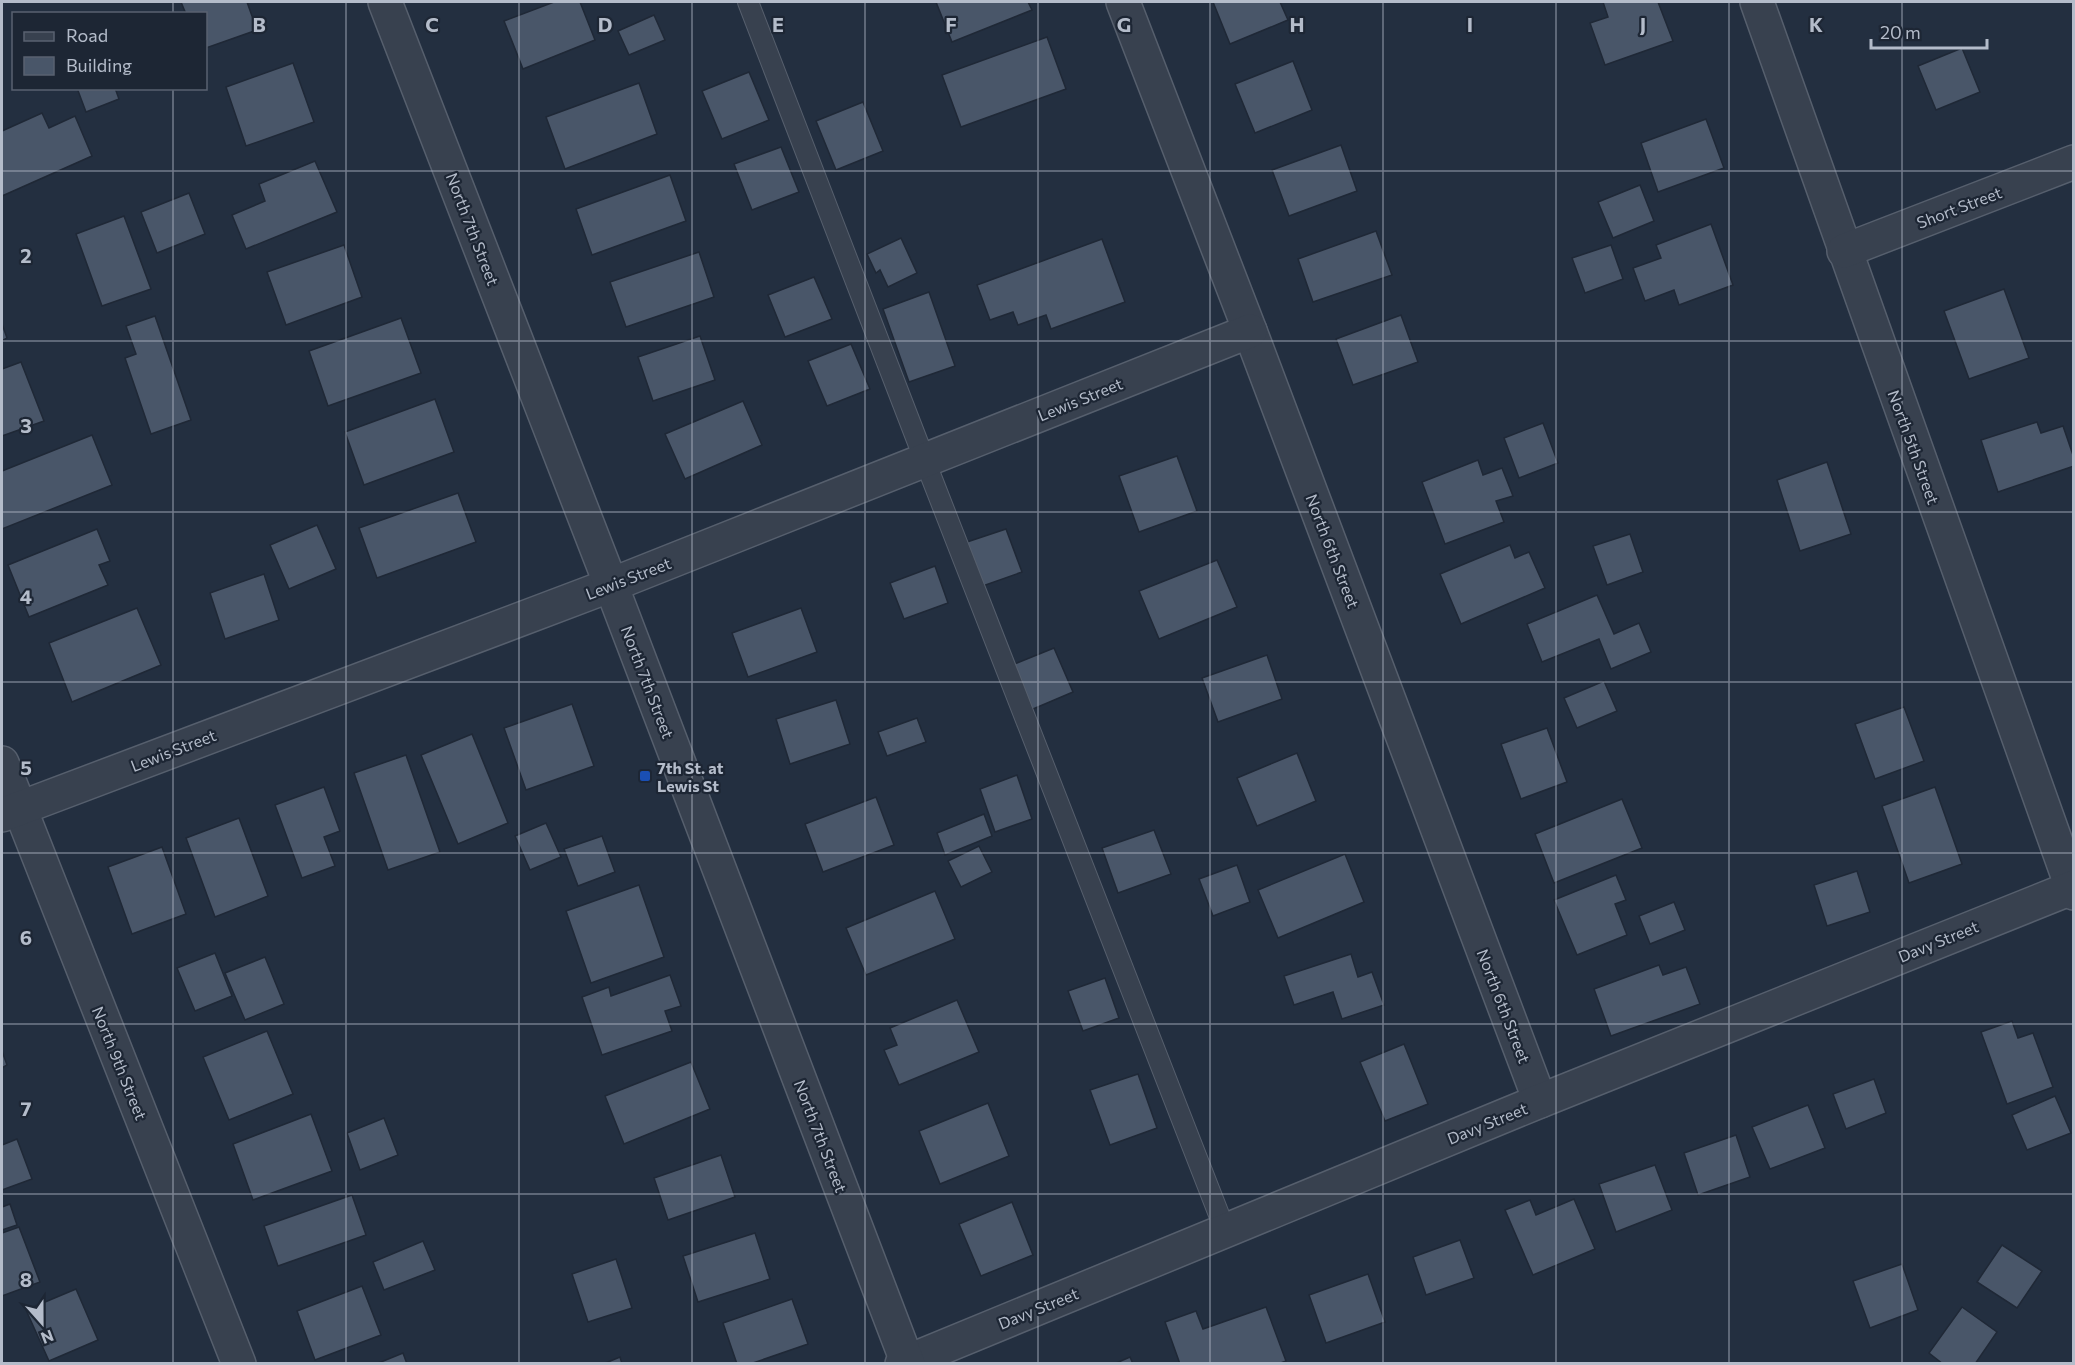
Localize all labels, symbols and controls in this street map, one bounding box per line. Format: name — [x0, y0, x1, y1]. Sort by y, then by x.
legend — [12, 12, 207, 90]
text: B — [252, 12, 266, 36]
text: C — [425, 12, 439, 36]
text: D — [598, 12, 612, 36]
text: E — [772, 12, 784, 36]
text: F — [945, 12, 957, 36]
text: G — [1117, 12, 1131, 36]
text: H — [1290, 12, 1305, 36]
text: I — [1467, 12, 1473, 36]
text: J — [1640, 12, 1646, 36]
text: K — [1809, 12, 1823, 36]
scale bar — [1871, 12, 1986, 50]
text: 20 m — [1880, 21, 1921, 43]
text: Road — [66, 24, 108, 46]
text: Building — [66, 54, 132, 76]
street label: North 7th Street — [443, 170, 503, 288]
street label: Short Street — [1914, 182, 2005, 232]
text: 2 — [20, 243, 32, 267]
street label: Lewis Street — [1035, 373, 1126, 425]
street label: North 5th Street — [1885, 387, 1944, 507]
text: 3 — [20, 413, 32, 437]
street label: North 6th Street — [1303, 491, 1364, 611]
street label: Lewis Street — [583, 553, 674, 603]
text: 4 — [20, 584, 32, 608]
street label: North 7th Street — [618, 623, 678, 741]
street label: Lewis Street — [128, 725, 219, 775]
text: 5 — [20, 755, 32, 779]
place label: 7th St. at Lewis St — [657, 758, 724, 795]
marker: 7th St. at Lewis St — [638, 769, 652, 783]
street label: Davy Street — [1895, 916, 1981, 966]
text: 6 — [20, 925, 32, 949]
street label: North 6th Street — [1474, 946, 1535, 1066]
street label: North 9th Street — [89, 1004, 152, 1123]
street label: North 7th Street — [791, 1077, 851, 1195]
text: 7 — [21, 1096, 32, 1120]
street label: Davy Street — [1444, 1098, 1530, 1148]
text: 8 — [20, 1267, 32, 1291]
street label: Davy Street — [995, 1283, 1081, 1333]
north arrow — [12, 1293, 72, 1353]
text: N — [39, 1326, 57, 1348]

